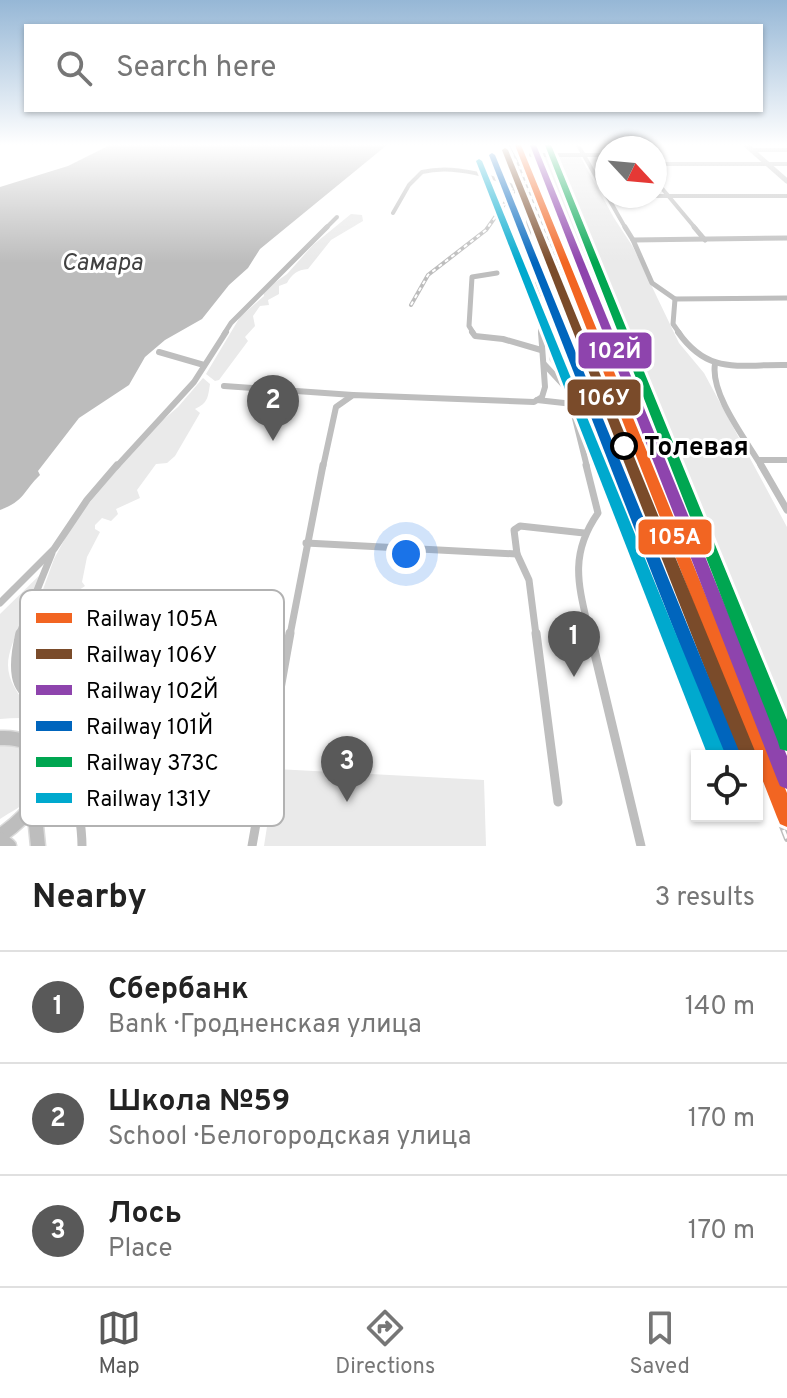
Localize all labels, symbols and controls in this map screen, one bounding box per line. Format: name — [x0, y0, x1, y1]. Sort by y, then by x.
search box — [24, 24, 763, 112]
icon: search — [52, 46, 96, 90]
text: Search here — [116, 50, 276, 87]
north arrow — [595, 136, 667, 208]
water label: Самара — [61, 249, 143, 279]
line badge: 102Й — [577, 331, 653, 370]
text: 102Й — [589, 336, 641, 366]
pin: 2 — [247, 375, 299, 441]
line badge: 106У — [566, 378, 642, 417]
text: 106У — [578, 386, 630, 413]
place label: Толевая — [644, 432, 749, 465]
marker: Толевая — [611, 433, 637, 459]
line badge: 105А — [637, 518, 713, 556]
text: 105А — [649, 525, 701, 552]
your location — [386, 534, 426, 574]
legend — [20, 590, 284, 826]
text: Railway 105А — [86, 607, 218, 634]
pin: 1 — [548, 611, 600, 677]
text: Railway 106У — [86, 643, 217, 670]
text: Railway 102Й — [86, 676, 219, 706]
text: Railway 101Й — [86, 712, 213, 742]
pin: 3 — [321, 736, 373, 802]
map controls — [691, 750, 763, 822]
button: locate — [691, 750, 763, 822]
text: Railway 373C — [86, 751, 219, 778]
text: Railway 131У — [86, 787, 211, 814]
text: Nearby — [32, 877, 147, 920]
text: 3 results — [655, 882, 755, 915]
text: Сбербанк — [108, 972, 249, 1009]
text: 1 — [53, 991, 63, 1024]
text: 140 m — [685, 991, 755, 1024]
text: Bank · Гродненская улица — [108, 1009, 422, 1042]
text: Школа №59 — [108, 1084, 290, 1121]
text: 2 — [50, 1103, 66, 1136]
text: 170 m — [688, 1103, 755, 1136]
text: School · Белогородская улица — [108, 1121, 471, 1154]
text: Лось — [108, 1196, 182, 1233]
text: 3 — [50, 1215, 66, 1248]
text: 170 m — [688, 1215, 755, 1248]
text: Place — [108, 1233, 172, 1266]
tab: Map — [97, 1306, 141, 1381]
tab: Directions — [335, 1306, 435, 1381]
tab: Saved — [629, 1306, 690, 1381]

